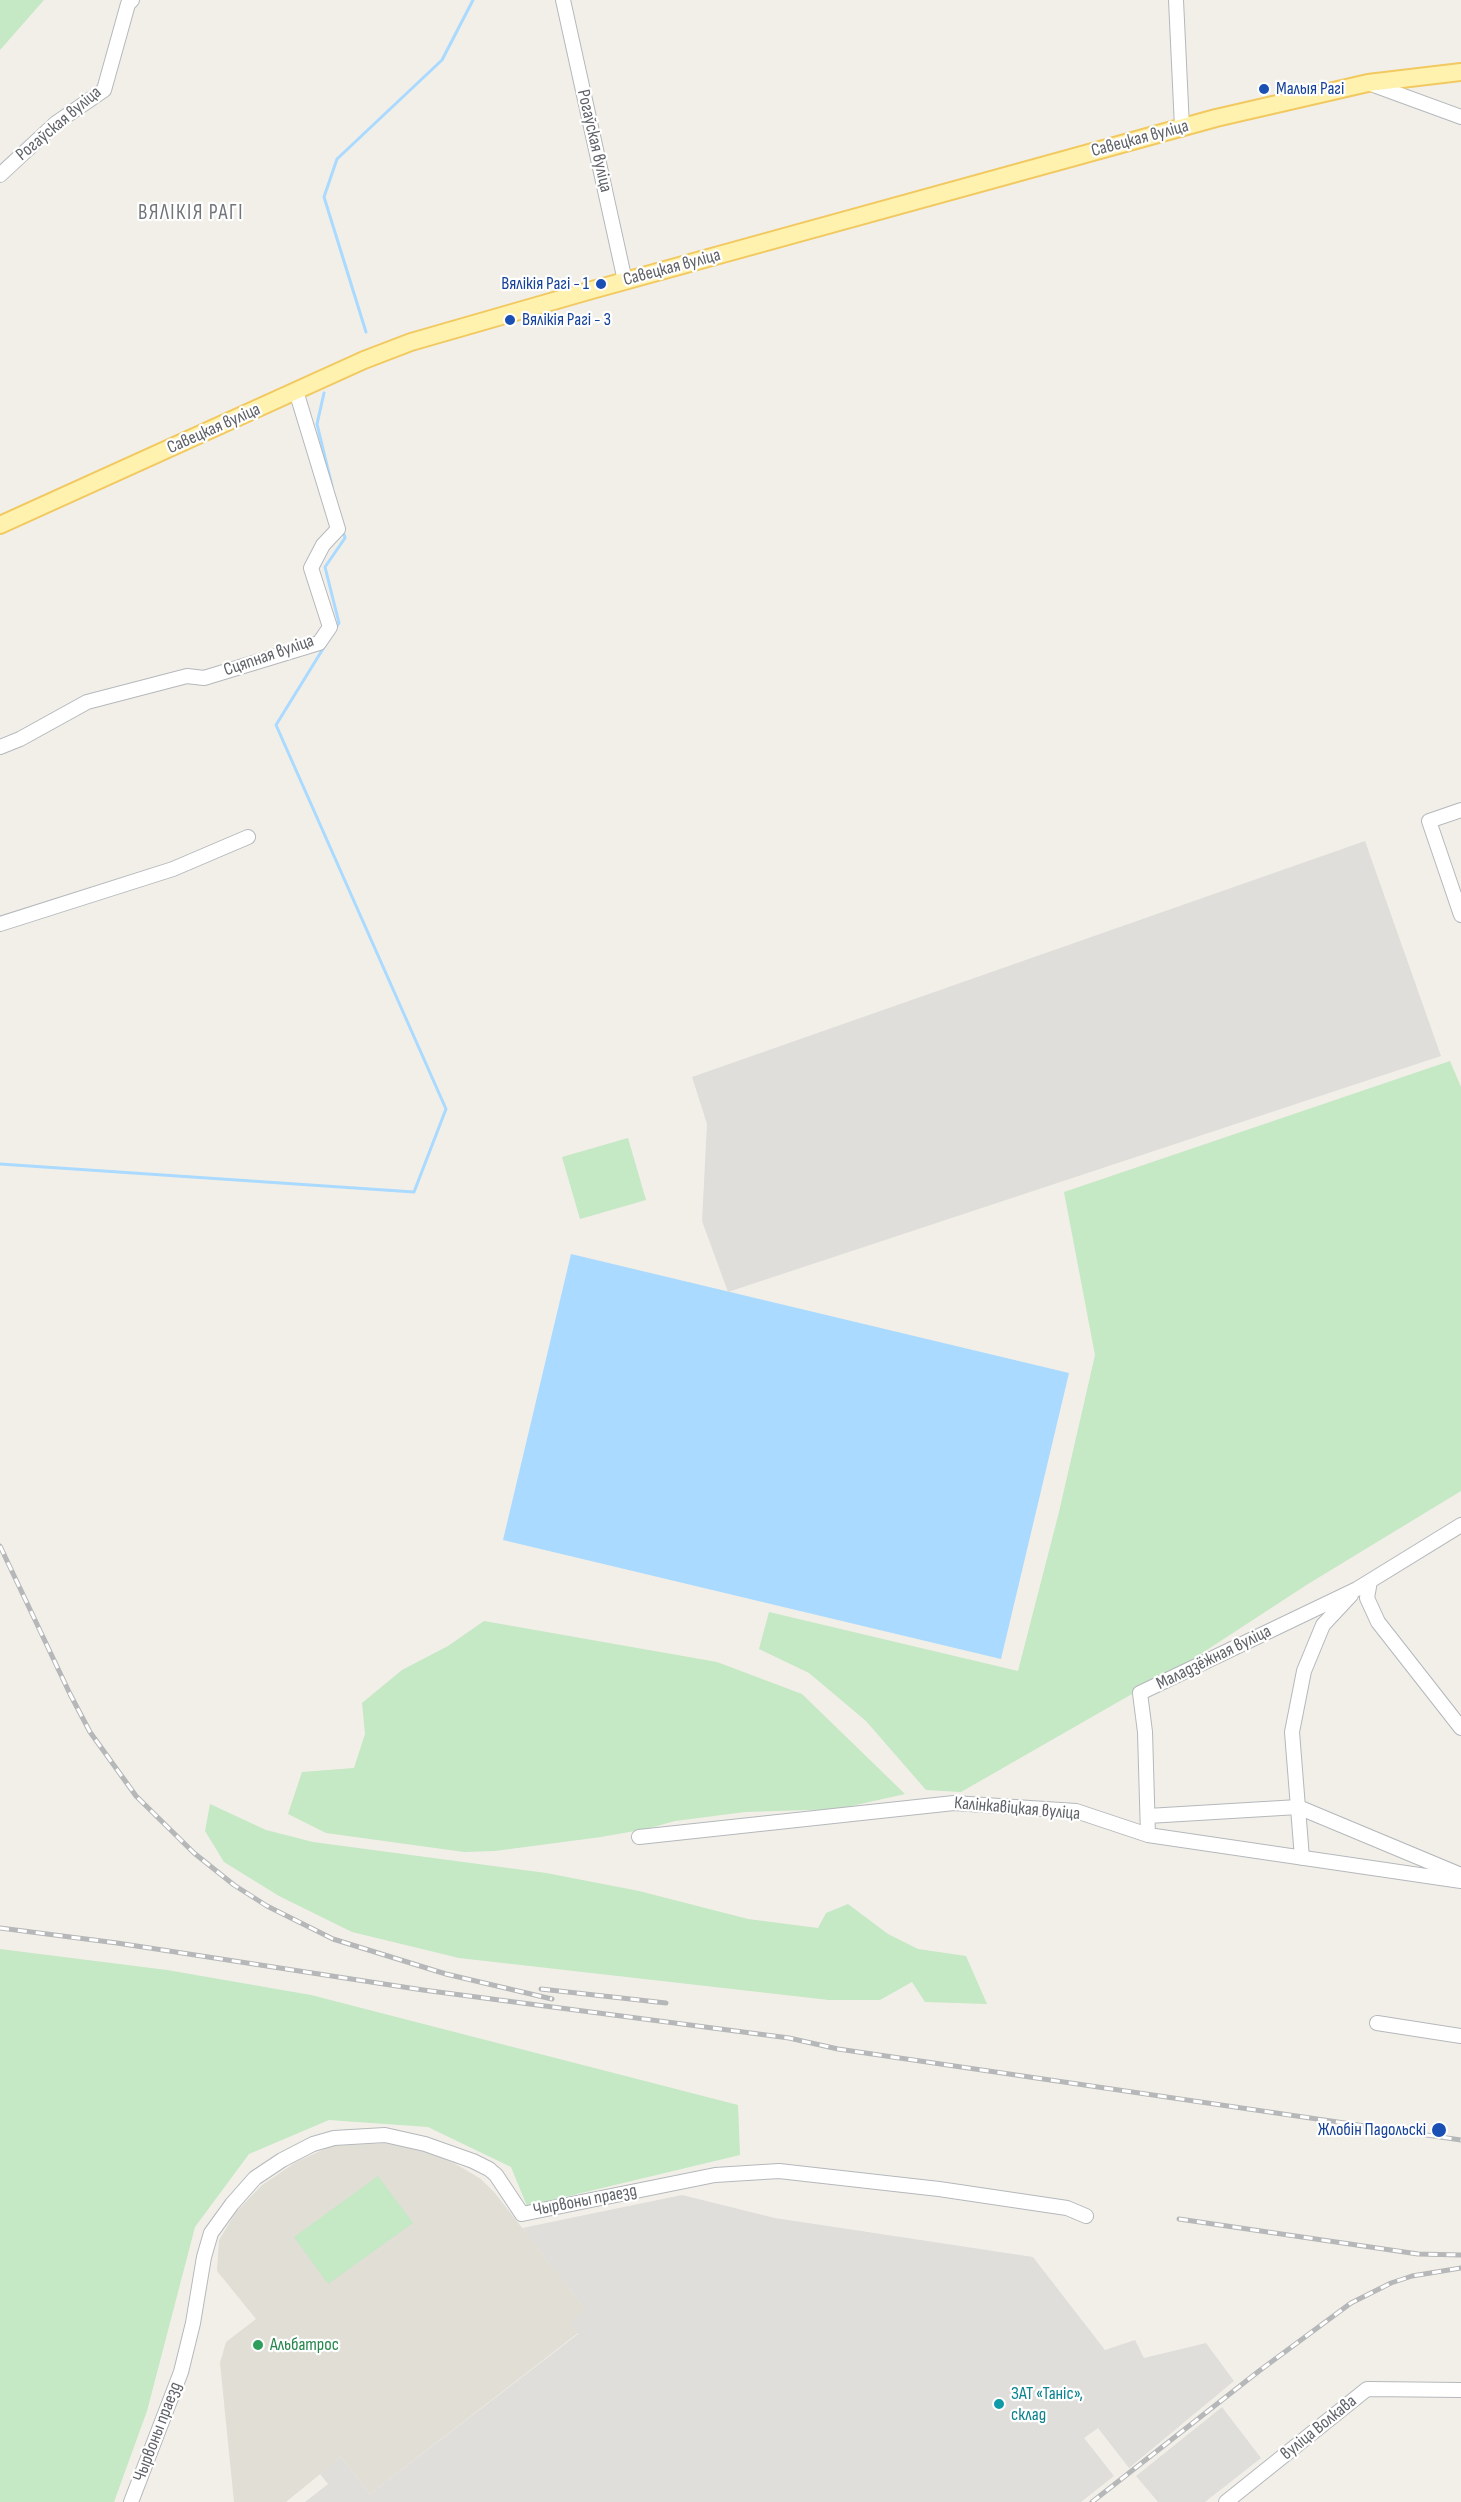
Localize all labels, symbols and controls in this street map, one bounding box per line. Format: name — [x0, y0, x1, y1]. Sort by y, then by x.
place label: Малыя Рагі — [1276, 78, 1344, 100]
street label: Рогаўская вуліца — [12, 82, 106, 166]
marker: Малыя Рагі — [1257, 82, 1271, 96]
street label: Рогаўская вуліца — [572, 88, 616, 194]
street label: Савецкая вуліца — [1089, 116, 1191, 162]
district label: ВЯЛІКІЯ РАГІ — [138, 201, 244, 227]
street label: Савецкая вуліца — [621, 245, 723, 291]
place label: Вялікія Рагі - 1 — [501, 273, 589, 295]
marker: Вялікія Рагі - 1 — [594, 277, 608, 291]
place label: Вялікія Рагі - 3 — [522, 309, 611, 331]
marker: Вялікія Рагі - 3 — [503, 313, 517, 327]
street label: Савецкая вуліца — [164, 399, 264, 459]
street label: Сцяпная вуліца — [221, 630, 317, 682]
street label: Маладзёжная вуліца — [1153, 1621, 1275, 1695]
street label: Калінкавіцкая вуліца — [953, 1793, 1081, 1825]
place label: Жлобін Падольскі — [1318, 2119, 1426, 2141]
marker: Жлобін Падольскі — [1430, 2121, 1448, 2139]
street label: Чырвоны праезд — [531, 2180, 639, 2222]
place label: Альбатрос — [270, 2334, 339, 2356]
marker: Альбатрос — [251, 2338, 265, 2352]
street label: Чырвоны праезд — [129, 2379, 187, 2485]
place label: ЗАТ «Таніс», склад — [1011, 2383, 1083, 2426]
street label: вуліца Волкава — [1277, 2391, 1361, 2465]
marker: ЗАТ «Таніс», склад — [992, 2397, 1006, 2411]

